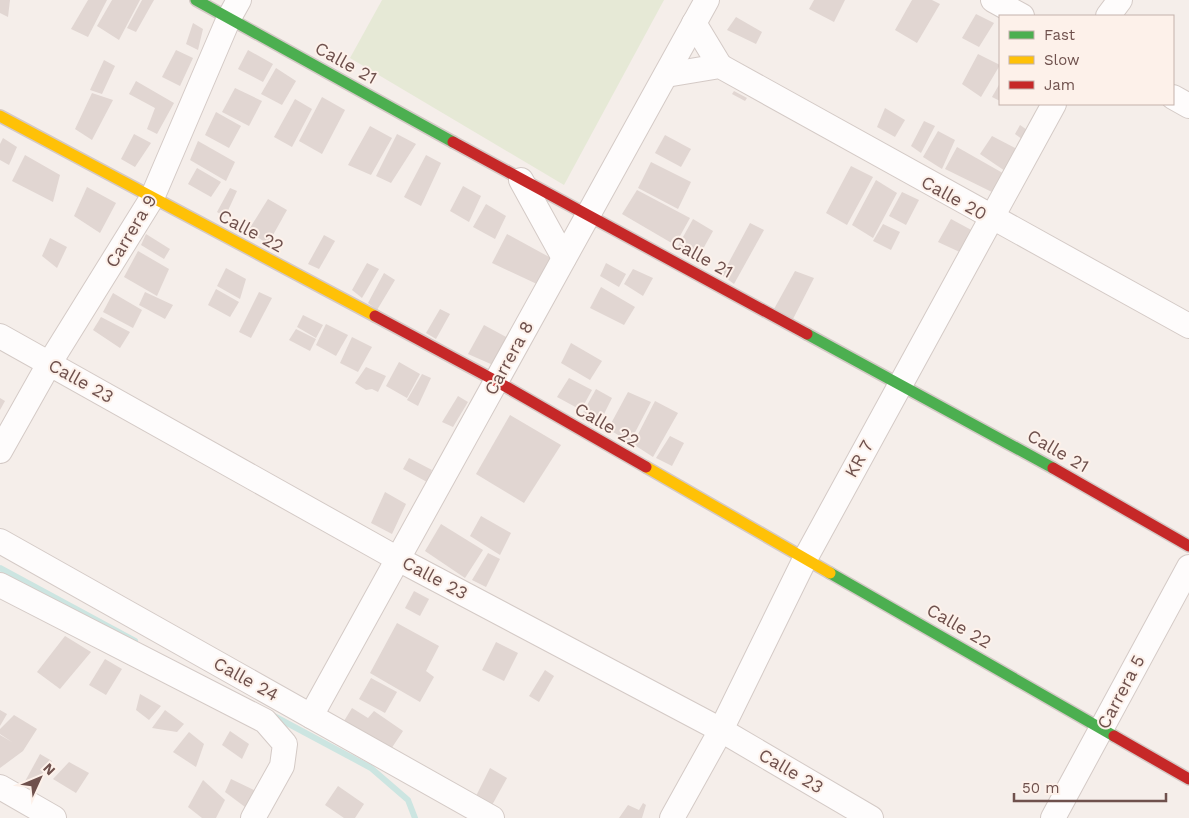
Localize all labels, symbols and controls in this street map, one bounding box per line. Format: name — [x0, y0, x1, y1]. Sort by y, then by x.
legend — [999, 15, 1174, 105]
text: Fast — [1044, 26, 1076, 44]
street label: Calle 21 — [312, 37, 381, 88]
text: Slow — [1044, 51, 1080, 69]
text: Jam — [1044, 76, 1075, 94]
street label: Calle 20 — [918, 171, 991, 224]
street label: Carrera 9 — [101, 190, 161, 271]
street label: Calle 22 — [215, 205, 288, 257]
street label: Calle 21 — [668, 231, 737, 282]
street label: Carrera 8 — [480, 317, 537, 398]
street label: Calle 23 — [45, 354, 117, 407]
street label: Calle 22 — [571, 398, 643, 451]
street label: Calle 21 — [1024, 425, 1093, 477]
street label: KR 7 — [840, 436, 877, 481]
street label: Calle 23 — [399, 552, 472, 604]
street label: Calle 22 — [923, 599, 995, 652]
street label: Carrera 5 — [1092, 651, 1149, 732]
street label: Calle 24 — [210, 652, 282, 705]
street label: Calle 23 — [755, 744, 827, 797]
north arrow — [15, 753, 65, 803]
text: N — [40, 760, 59, 778]
scale bar — [1014, 770, 1166, 802]
text: 50 m — [1022, 779, 1059, 797]

